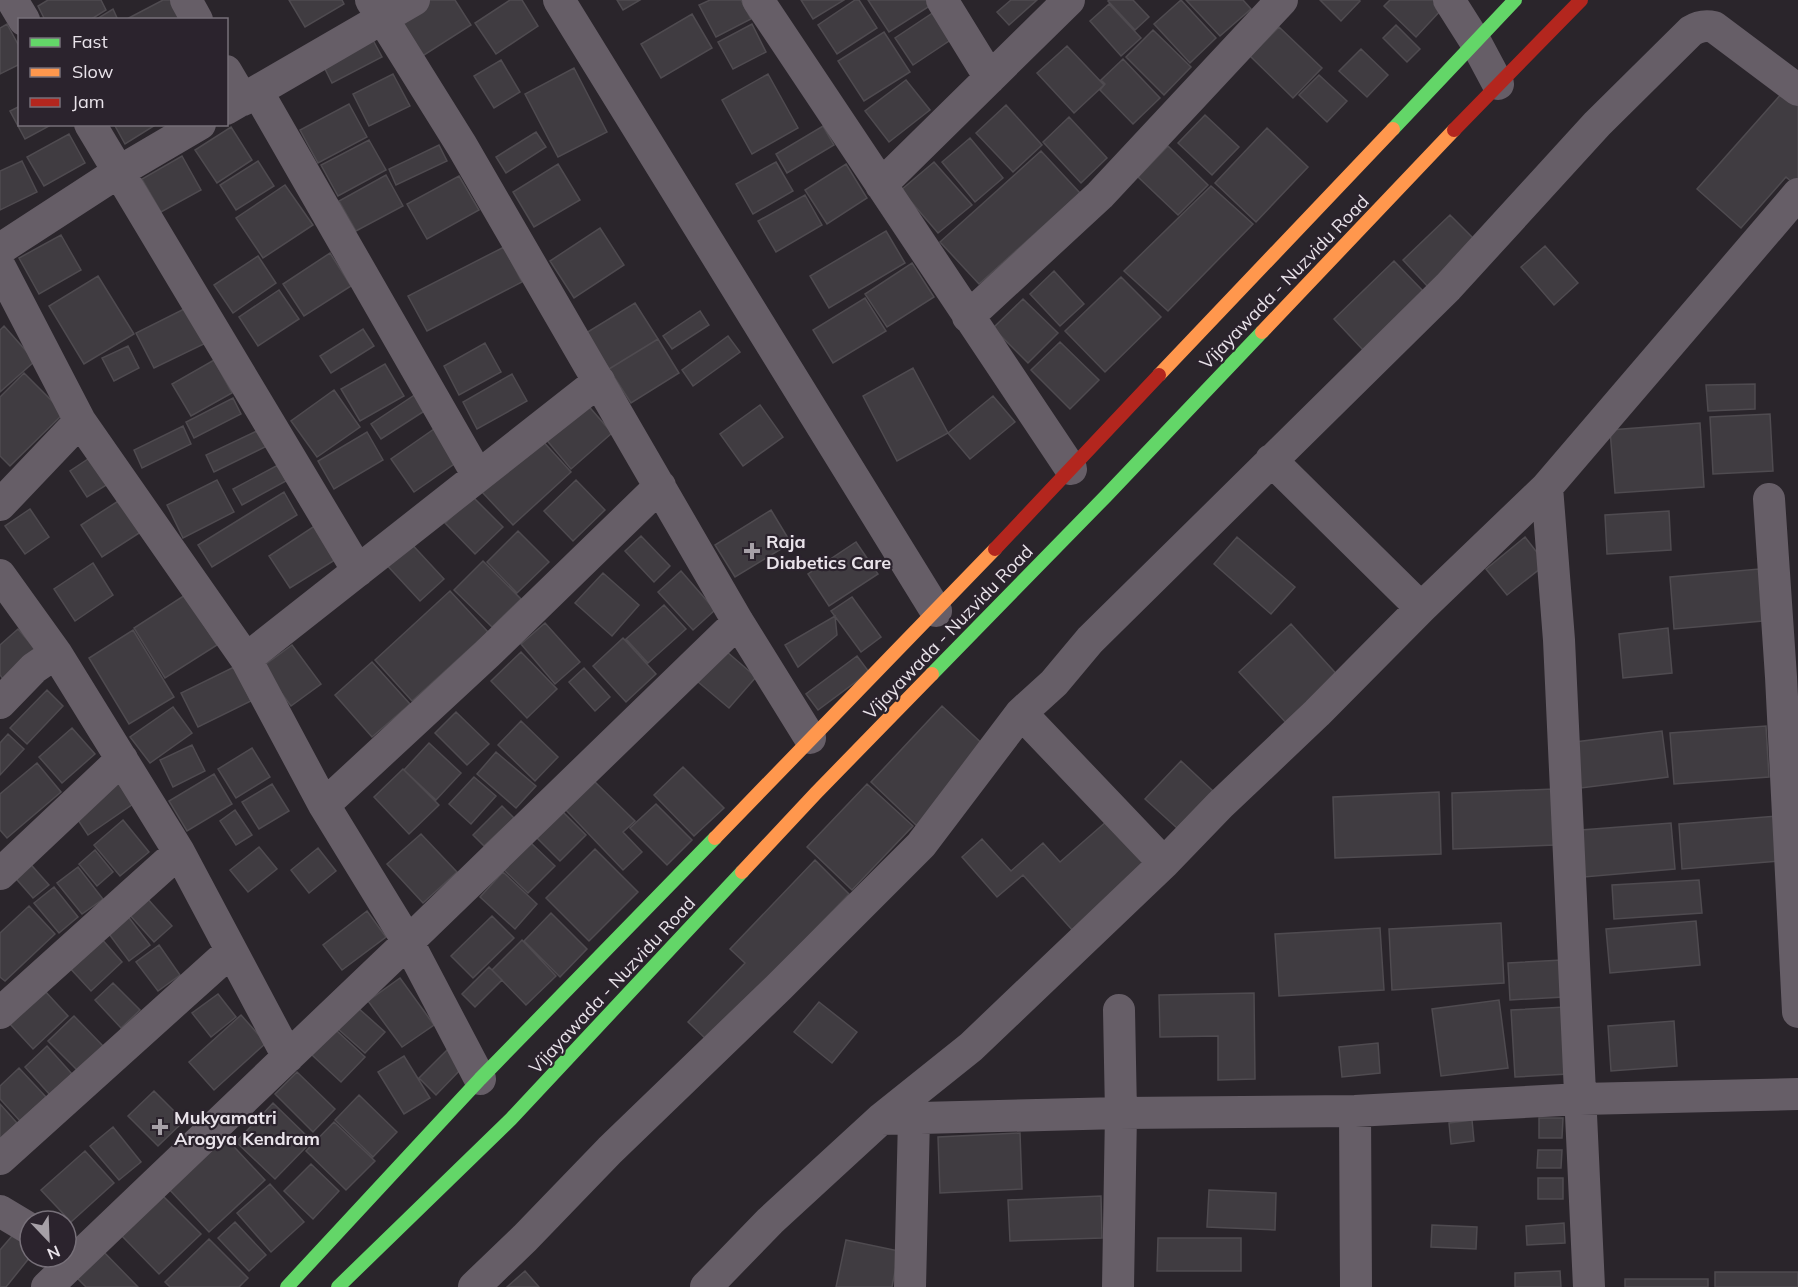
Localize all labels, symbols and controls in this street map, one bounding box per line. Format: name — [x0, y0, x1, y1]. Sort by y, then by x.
legend — [18, 18, 228, 126]
text: Fast — [72, 30, 108, 53]
text: Slow — [72, 60, 114, 83]
text: Jam — [72, 90, 105, 113]
street label: Vijayawada - Nuzvidu Road — [1195, 190, 1373, 374]
place label: Raja Diabetics Care — [766, 530, 891, 574]
street label: Vijayawada - Nuzvidu Road — [859, 540, 1037, 724]
marker: Raja Diabetics Care — [743, 542, 761, 560]
street label: Vijayawada - Nuzvidu Road — [524, 892, 700, 1078]
place label: Mukyamatri Arogya Kendram — [174, 1106, 320, 1150]
marker: Mukyamatri Arogya Kendram — [151, 1118, 169, 1136]
north arrow — [18, 1209, 78, 1269]
text: N — [44, 1241, 63, 1264]

